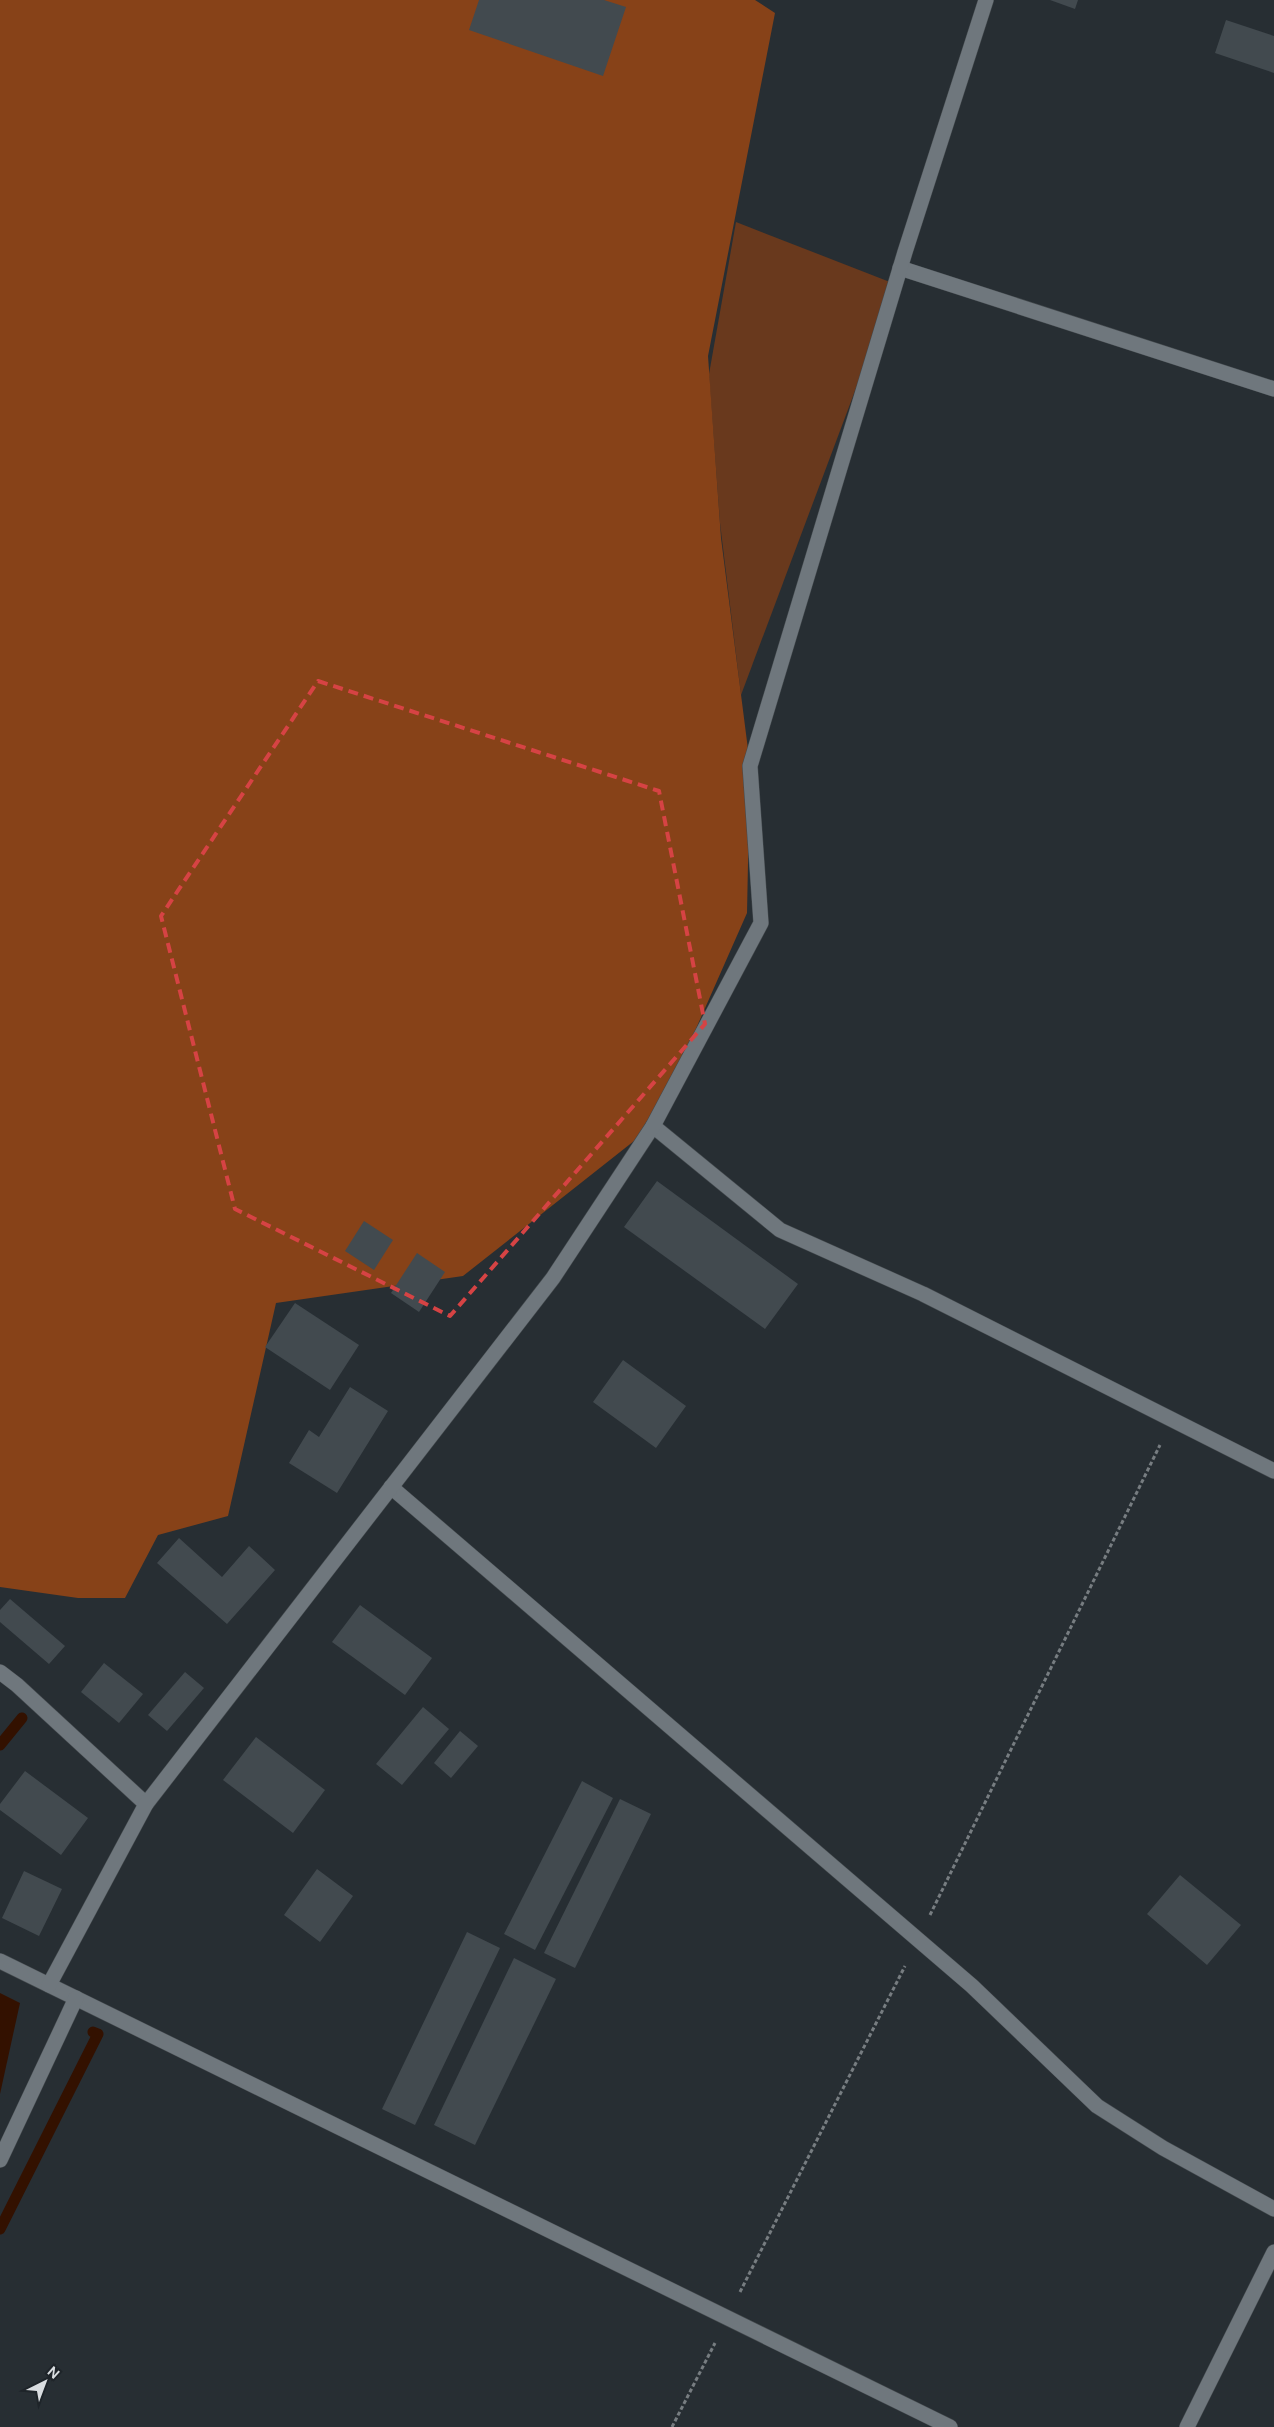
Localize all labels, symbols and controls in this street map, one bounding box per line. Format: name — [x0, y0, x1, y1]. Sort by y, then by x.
north arrow — [20, 2357, 70, 2407]
text: N — [44, 2362, 64, 2382]

